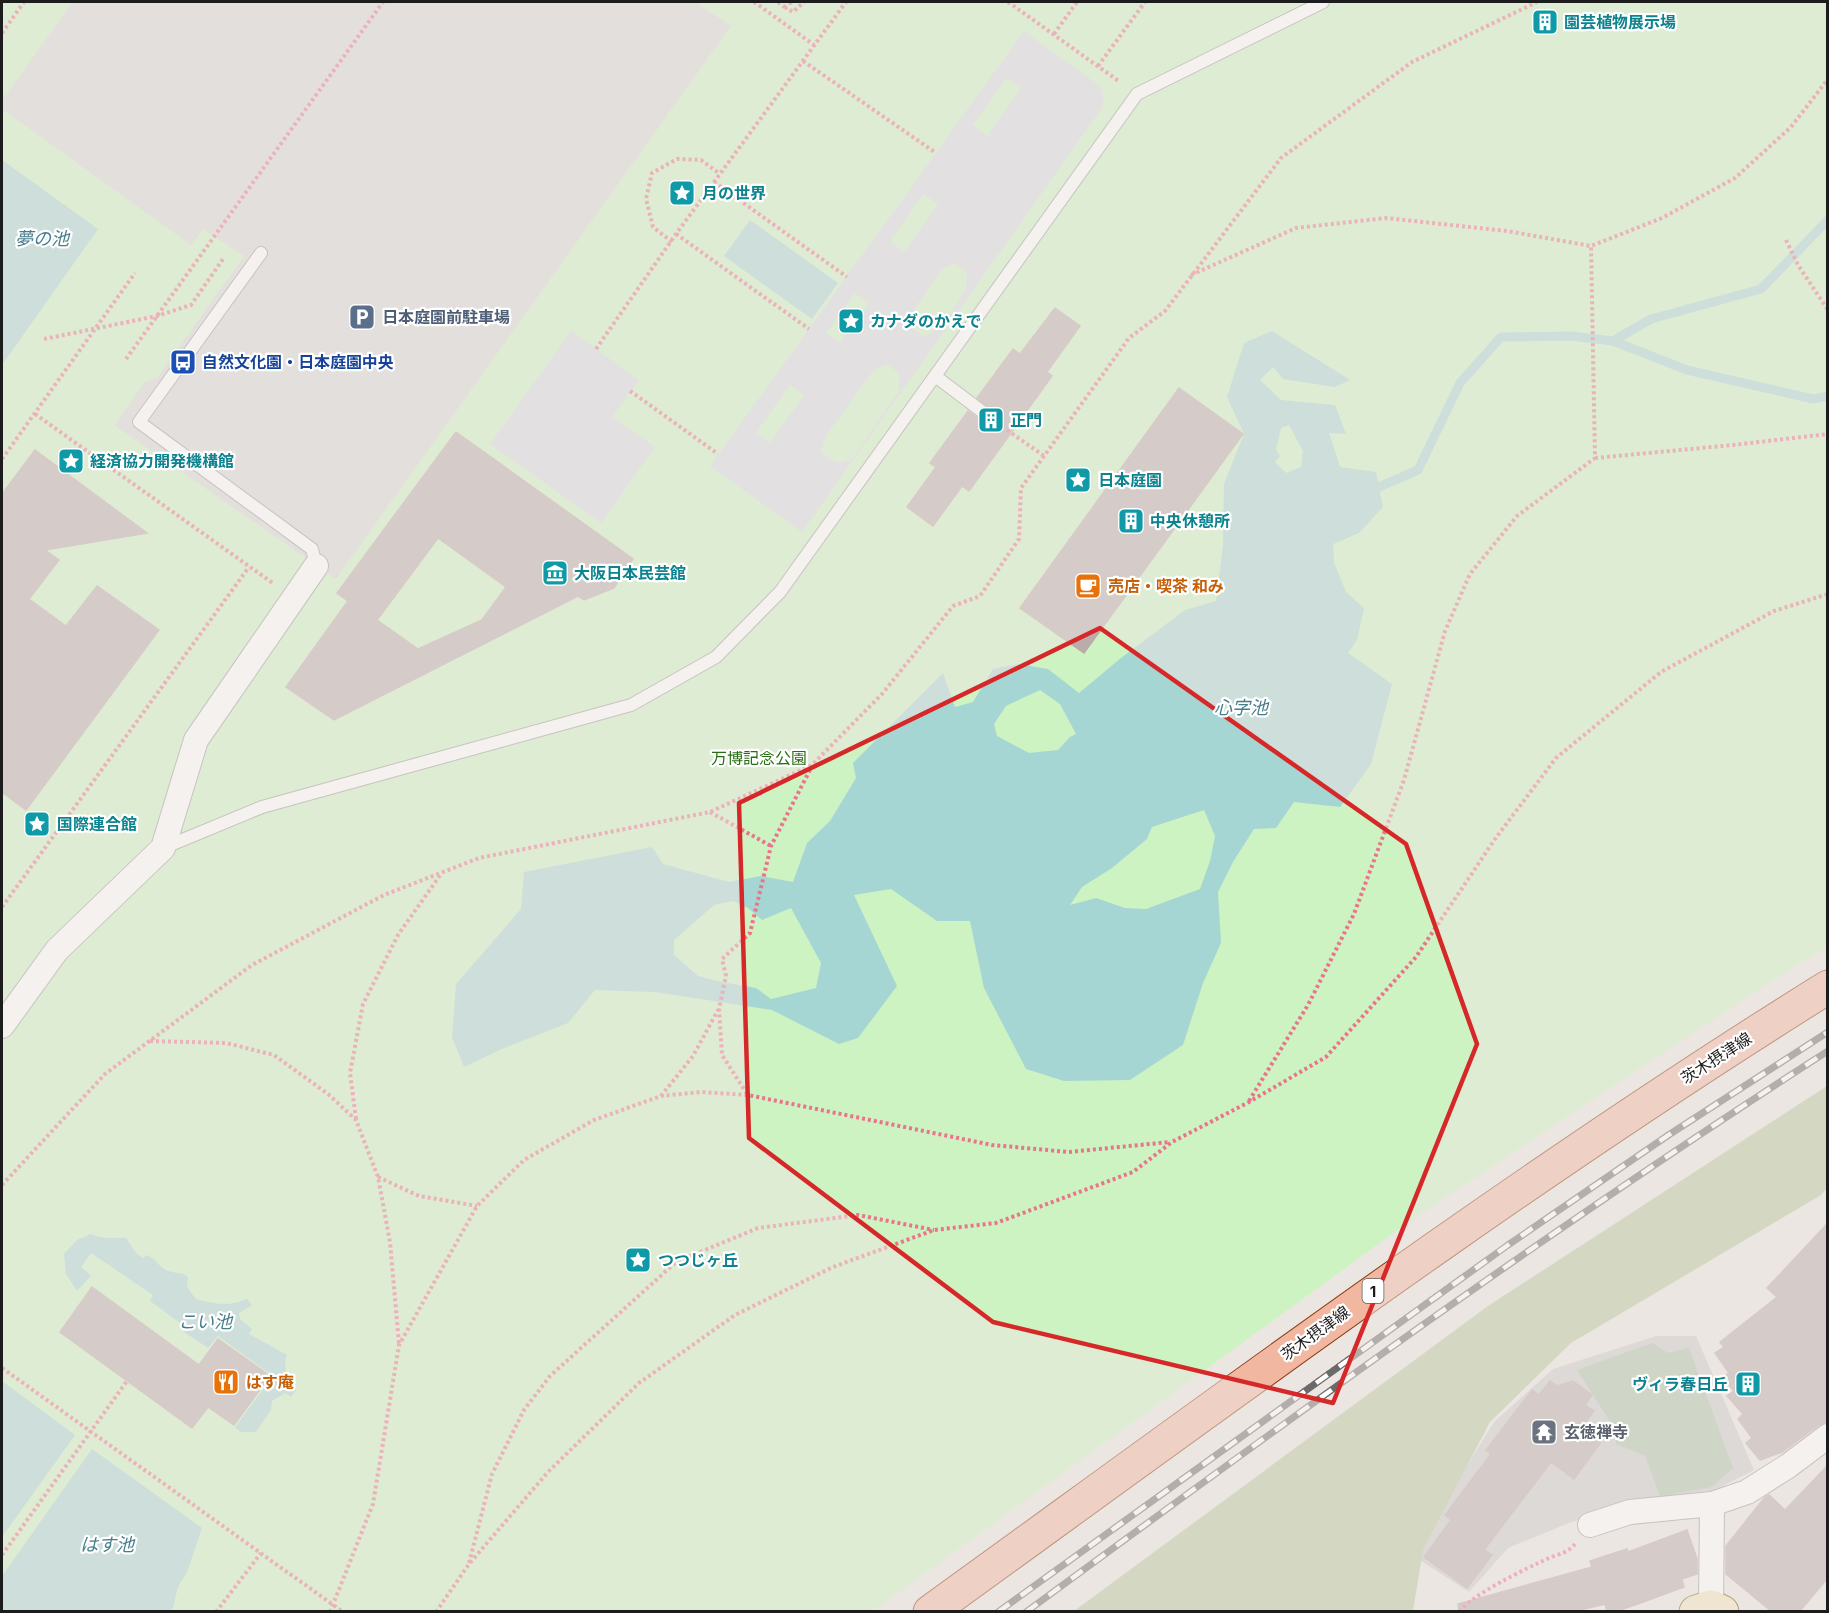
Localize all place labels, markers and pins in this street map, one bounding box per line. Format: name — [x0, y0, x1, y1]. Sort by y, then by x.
building icon: 園芸植物展示場 — [1530, 7, 1560, 37]
place label: 園芸植物展示場 — [1564, 12, 1676, 32]
place icon: 月の世界 — [667, 178, 697, 208]
place label: 月の世界 — [702, 183, 766, 203]
parking icon: 日本庭園前駐車場 — [347, 302, 377, 332]
place icon: カナダのかえで — [836, 306, 866, 336]
place label: 日本庭園前駐車場 — [382, 307, 510, 327]
place label: カナダのかえで — [870, 311, 982, 331]
bus stop icon: 自然文化園・日本庭園中央 — [168, 347, 198, 377]
place label: 自然文化園・日本庭園中央 — [202, 352, 394, 372]
building icon: 正門 — [976, 405, 1006, 435]
place label: 正門 — [1010, 410, 1042, 430]
place icon: 経済協力開発機構館 — [56, 446, 86, 476]
place label: 経済協力開発機構館 — [90, 451, 234, 471]
place icon: 日本庭園 — [1063, 465, 1093, 495]
place label: 日本庭園 — [1098, 470, 1162, 490]
building icon: 中央休憩所 — [1116, 506, 1146, 536]
place label: 中央休憩所 — [1150, 511, 1230, 531]
museum icon: 大阪日本民芸館 — [540, 558, 570, 588]
place label: 大阪日本民芸館 — [574, 563, 686, 583]
cafe icon: 売店・喫茶 和み — [1073, 571, 1103, 601]
place label: 売店・喫茶 和み — [1108, 576, 1224, 596]
place icon: 国際連合館 — [22, 809, 52, 839]
place label: 国際連合館 — [57, 814, 137, 834]
place icon: つつじヶ丘 — [623, 1245, 653, 1275]
place label: つつじヶ丘 — [658, 1250, 738, 1270]
restaurant icon: はす庵 — [211, 1367, 241, 1397]
building icon: ヴィラ春日丘 — [1733, 1369, 1763, 1399]
place label: はす庵 — [246, 1372, 294, 1392]
place label: ヴィラ春日丘 — [1632, 1374, 1728, 1394]
temple icon: 玄徳禅寺 — [1529, 1417, 1559, 1447]
place label: 玄徳禅寺 — [1564, 1422, 1628, 1442]

